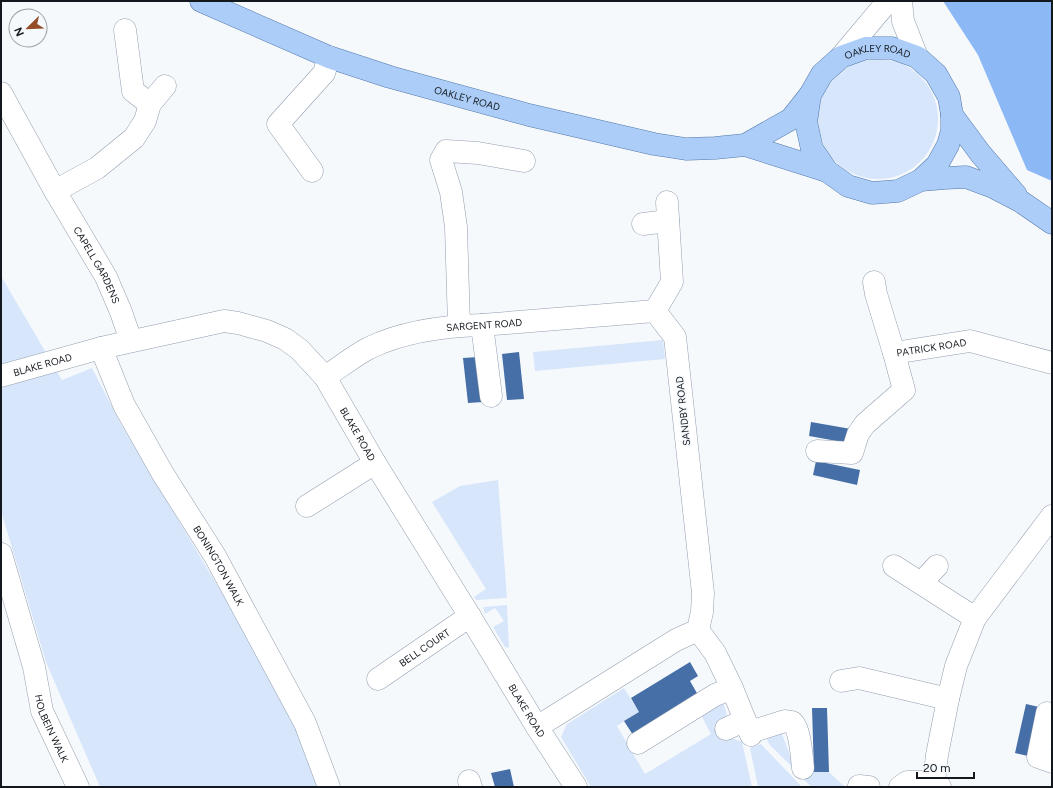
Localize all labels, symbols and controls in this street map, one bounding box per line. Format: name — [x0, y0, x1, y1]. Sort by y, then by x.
north arrow — [8, 8, 48, 48]
text: N — [12, 25, 27, 38]
street label: OAKLEY ROAD — [843, 41, 913, 62]
street label: OAKLEY ROAD — [433, 83, 502, 113]
street label: CAPELL GARDENS — [71, 224, 123, 305]
street label: SARGENT ROAD — [445, 315, 523, 334]
street label: PATRICK ROAD — [895, 335, 967, 359]
street label: BLAKE ROAD — [12, 350, 73, 379]
street label: SANDBY ROAD — [673, 375, 693, 446]
street label: BLAKE ROAD — [337, 405, 379, 463]
street label: BONINGTON WALK — [191, 523, 247, 609]
street label: BELL COURT — [396, 625, 453, 669]
street label: BLAKE ROAD — [506, 681, 548, 740]
street label: HOLBEIN WALK — [33, 693, 72, 765]
scale bar — [917, 754, 974, 780]
text: 20 m — [923, 761, 951, 775]

